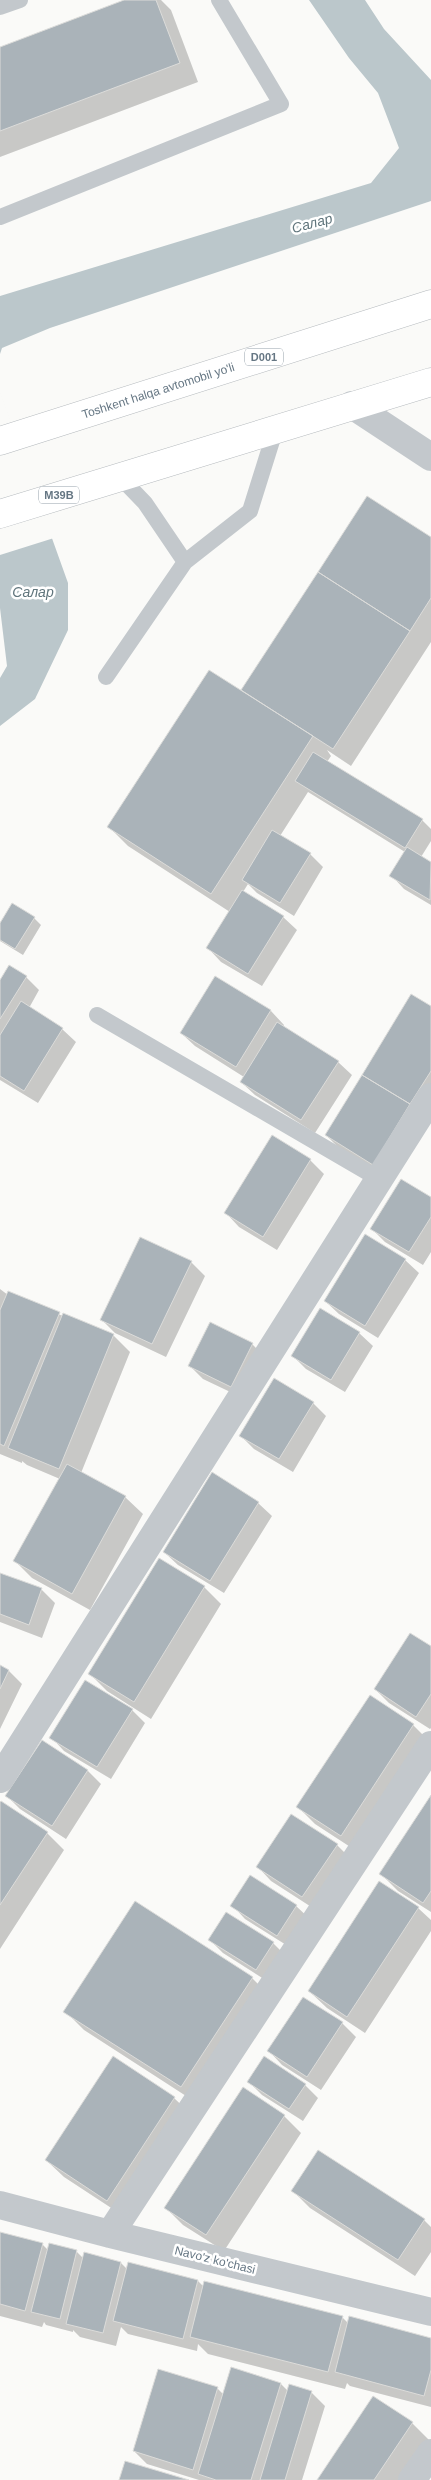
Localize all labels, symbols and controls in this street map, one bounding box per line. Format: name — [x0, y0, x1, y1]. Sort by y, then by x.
water label: Салар — [290, 210, 334, 236]
road number: D001 — [245, 348, 283, 366]
street label: Toshkent halqa avtomobil yo'li — [80, 360, 236, 422]
road number: M39B — [39, 486, 79, 504]
water label: Салар — [12, 584, 54, 600]
street label: Navo'z ko'chasi — [173, 2243, 257, 2277]

